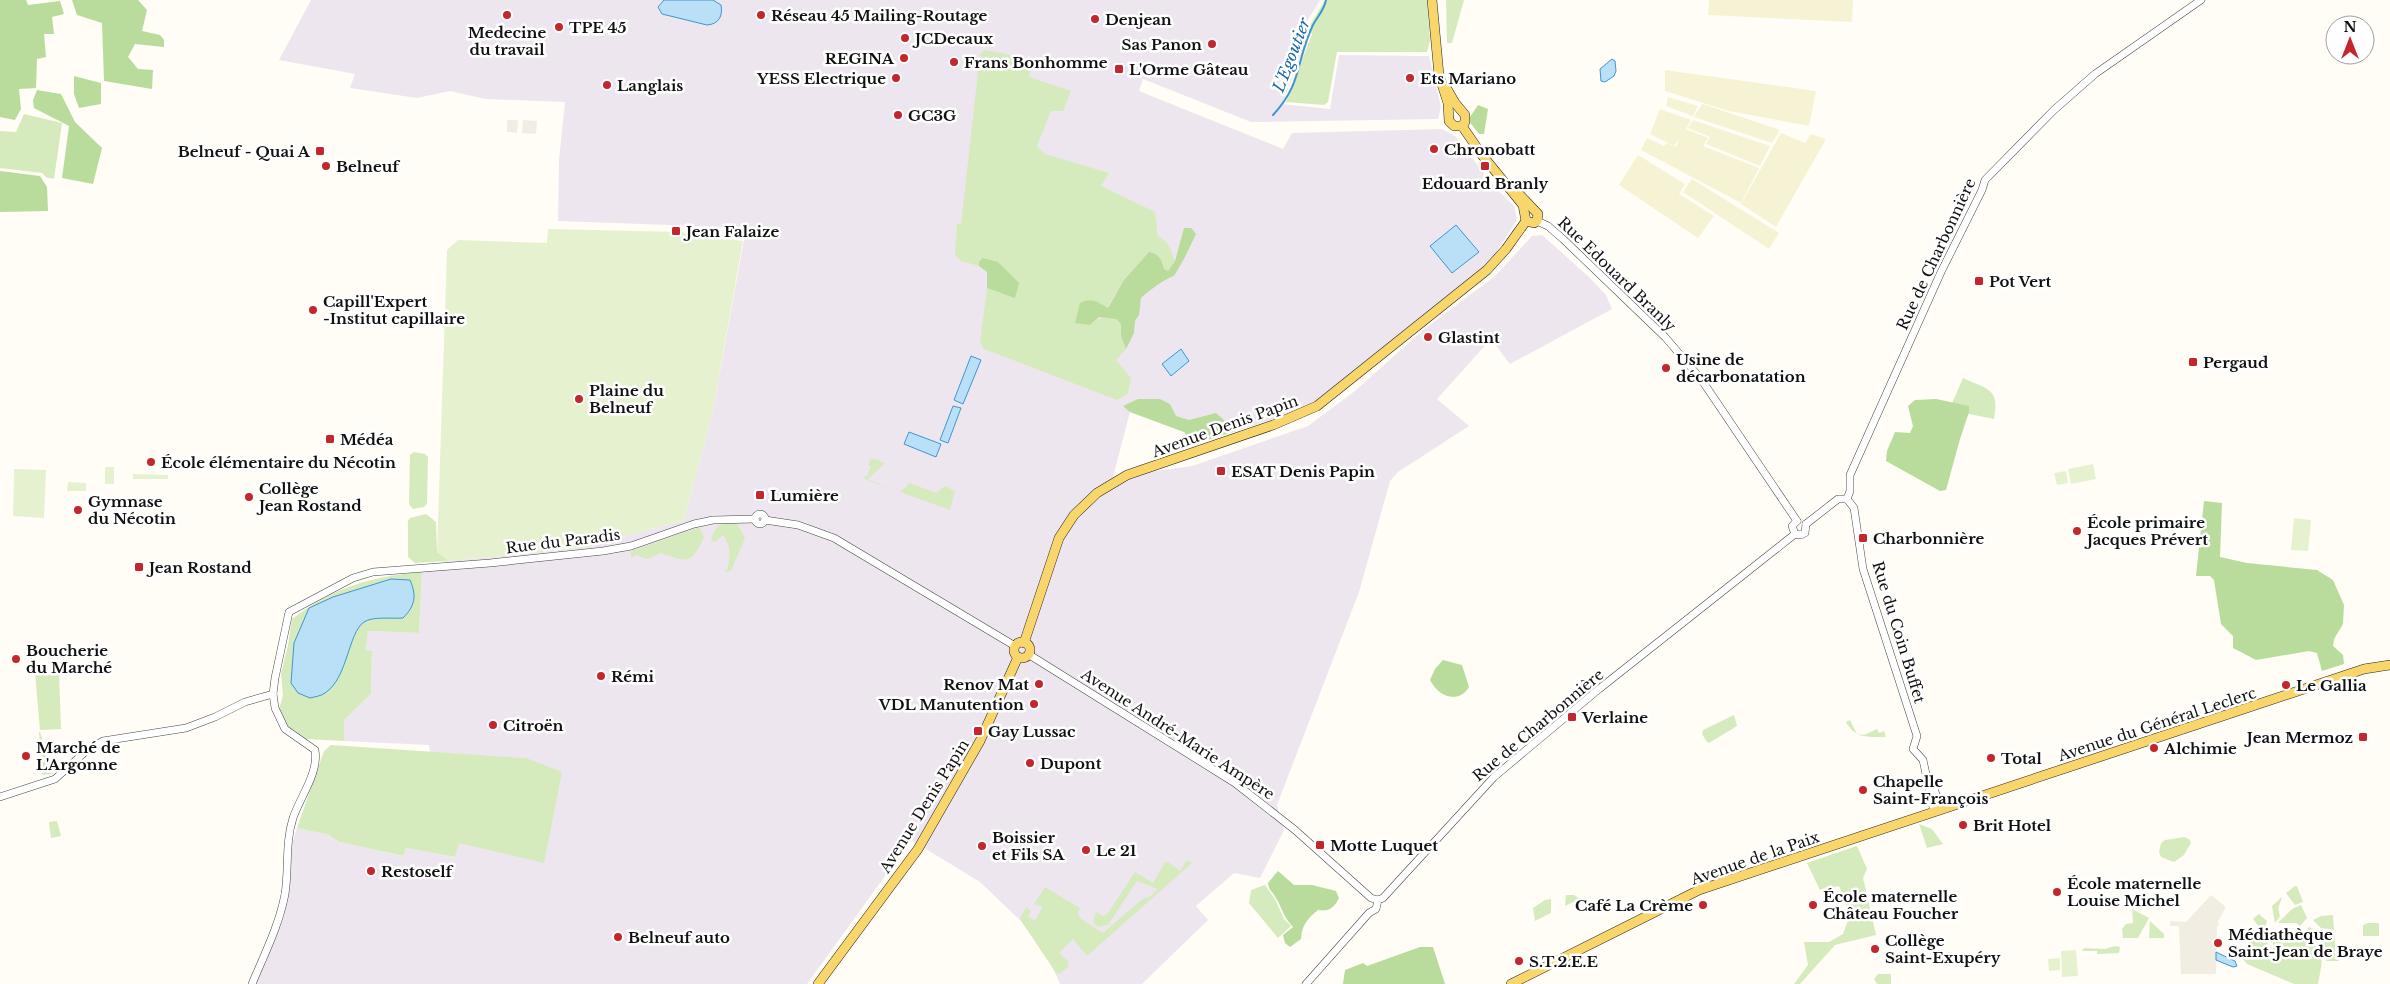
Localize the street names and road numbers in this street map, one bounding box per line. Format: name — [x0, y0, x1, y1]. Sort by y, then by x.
street label: Rue de Charbonnière — [1892, 175, 1980, 333]
street label: Rue Edouard Branly — [1554, 213, 1680, 336]
street label: Avenue Denis Papin — [1148, 391, 1301, 462]
street label: Rue du Paradis — [505, 525, 622, 557]
street label: Rue du Coin Buffet — [1868, 559, 1930, 706]
street label: Avenue André-Marie Ampère — [1077, 664, 1278, 804]
street label: Rue de Charbonnière — [1469, 665, 1607, 785]
street label: Avenue du Général Leclerc — [2055, 683, 2258, 765]
street label: Avenue Denis Papin — [875, 736, 973, 877]
street label: Avenue de la Paix — [1687, 827, 1822, 889]

